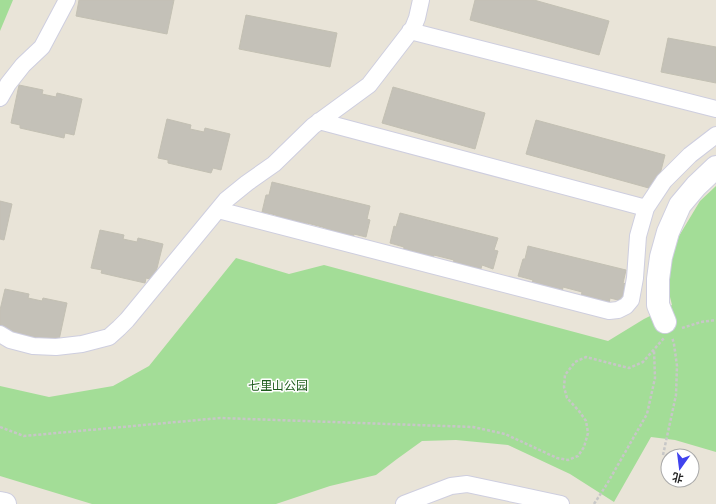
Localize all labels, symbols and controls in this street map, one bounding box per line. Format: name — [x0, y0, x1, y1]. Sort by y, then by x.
park label: 七里山公园 — [248, 378, 308, 393]
north arrow — [660, 448, 700, 488]
text: 北 — [671, 470, 685, 486]

